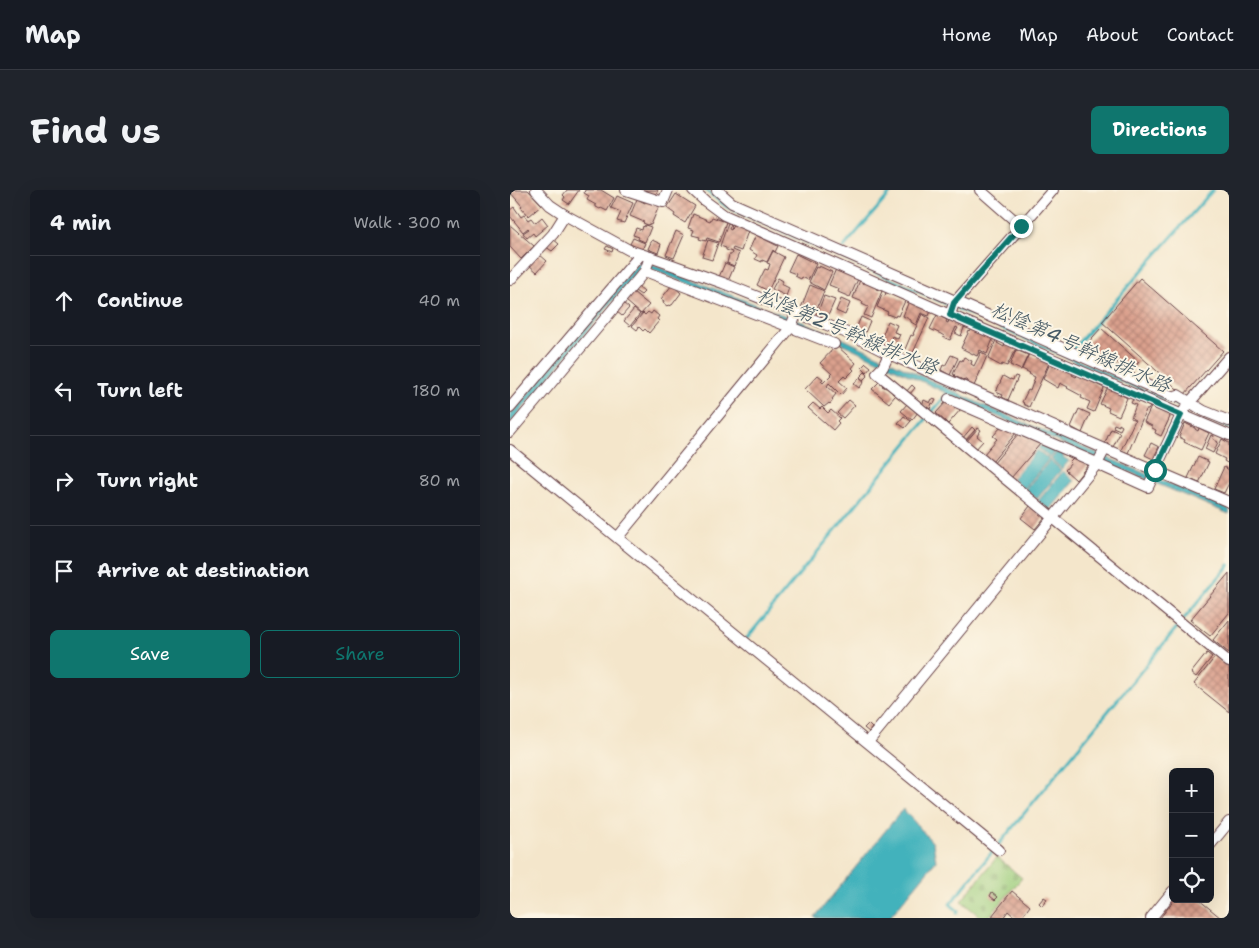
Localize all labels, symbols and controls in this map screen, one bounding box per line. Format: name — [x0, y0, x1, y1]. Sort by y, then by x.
text: Map — [25, 19, 81, 51]
text: Home — [942, 23, 991, 47]
text: Map — [1019, 23, 1058, 47]
text: About — [1086, 23, 1139, 47]
text: Contact — [1167, 23, 1234, 47]
button: Directions — [1091, 106, 1229, 154]
text: Find us — [30, 107, 161, 154]
text: 4 min — [50, 209, 111, 237]
text: Walk · 300 m — [353, 212, 460, 233]
route end — [1010, 215, 1033, 238]
water label: 松陰第2号幹線排水路 — [754, 281, 943, 381]
icon: ahead — [50, 287, 78, 315]
text: Continue — [97, 288, 183, 313]
text: 40 m — [418, 290, 460, 311]
water label: 松陰第4号幹線排水路 — [987, 296, 1176, 399]
icon: left — [50, 377, 78, 405]
text: Turn left — [97, 378, 183, 403]
text: 180 m — [412, 380, 460, 401]
route start — [1144, 459, 1167, 482]
icon: right — [50, 467, 78, 495]
text: Turn right — [97, 468, 198, 493]
text: 80 m — [419, 470, 460, 491]
icon: arrive — [50, 557, 78, 585]
text: Arrive at destination — [97, 558, 309, 583]
button: Save — [50, 630, 250, 678]
button: Share — [260, 630, 460, 678]
map controls — [1169, 768, 1214, 903]
button: + — [1169, 768, 1214, 813]
button: − — [1169, 813, 1214, 858]
button: locate — [1169, 858, 1214, 903]

